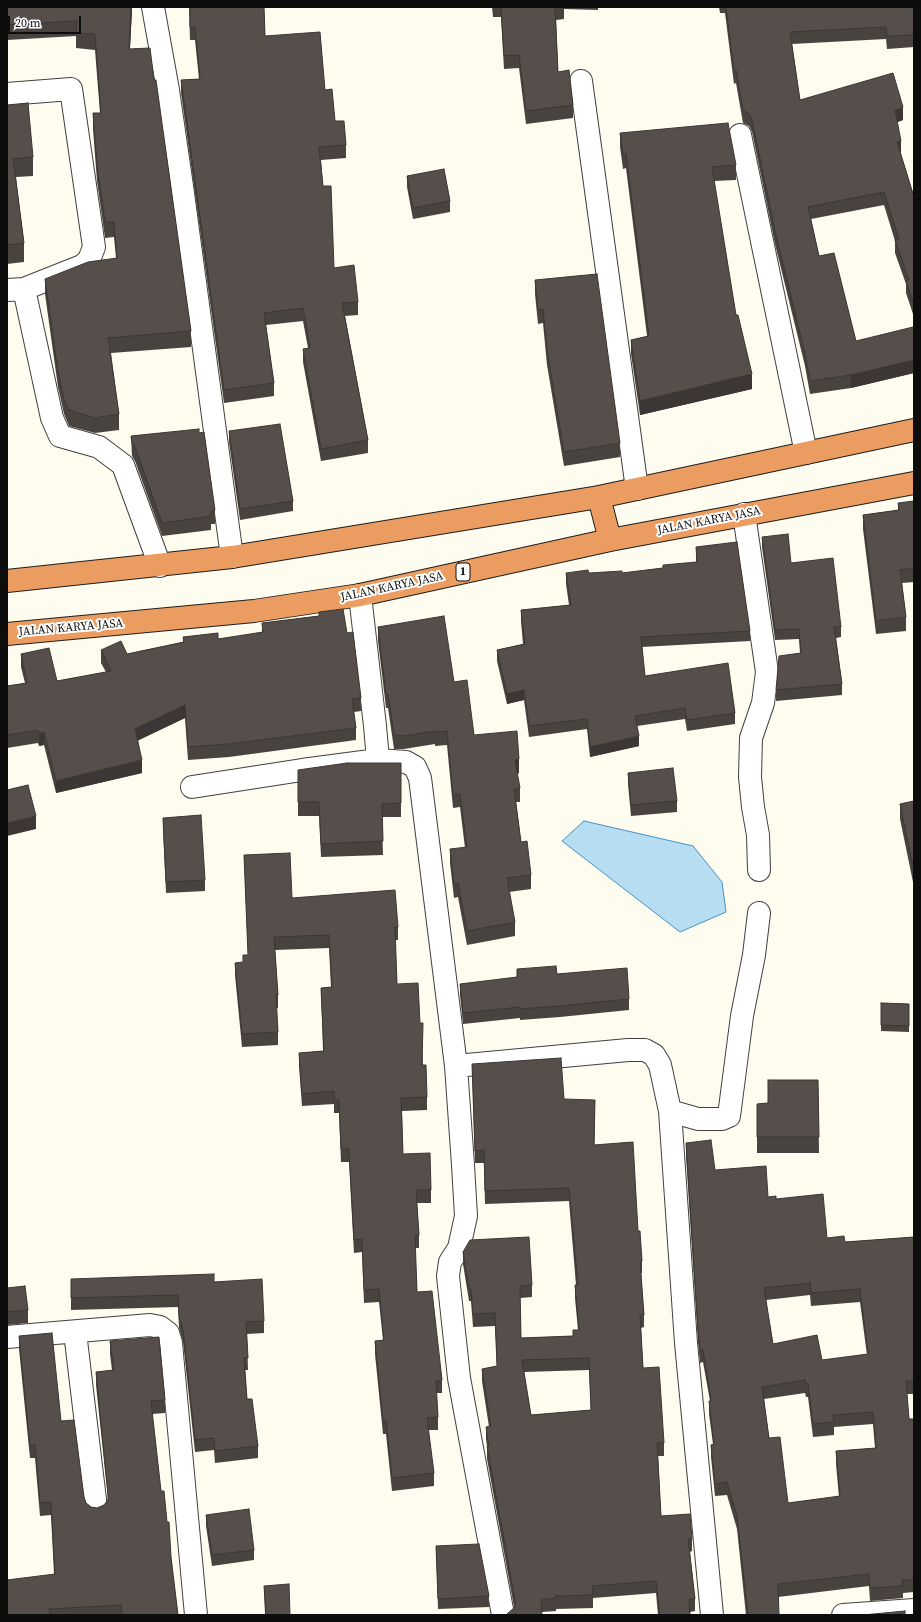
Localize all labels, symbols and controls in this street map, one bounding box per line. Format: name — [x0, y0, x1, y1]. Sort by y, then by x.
scale bar — [10, 8, 83, 34]
text: 20 m — [15, 15, 41, 31]
street label: JALAN KARYA JASA — [656, 504, 762, 538]
road number: 1 — [456, 563, 470, 581]
street label: JALAN KARYA JASA — [339, 569, 445, 605]
street label: JALAN KARYA JASA — [18, 616, 124, 640]

